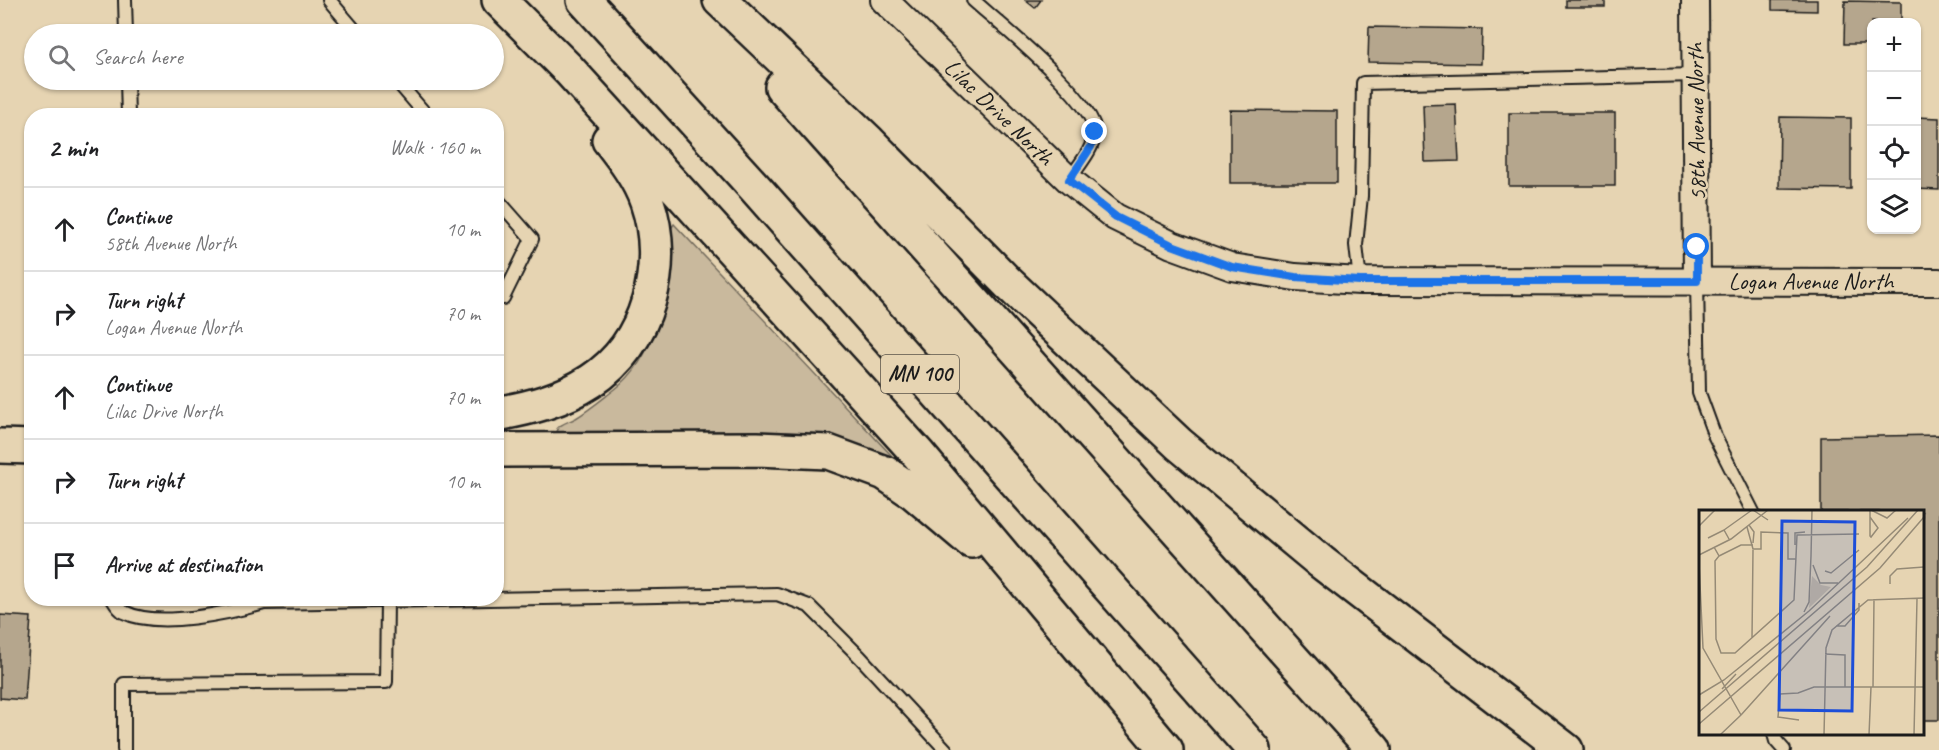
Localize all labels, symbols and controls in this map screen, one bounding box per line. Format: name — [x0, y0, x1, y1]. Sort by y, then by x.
map controls — [1867, 18, 1921, 234]
button: + — [1867, 18, 1921, 72]
search box — [24, 24, 504, 90]
icon: search — [45, 41, 78, 74]
street label: 58th Avenue North — [1680, 41, 1712, 201]
text: Search here — [93, 43, 183, 71]
street label: Lilac Drive North — [938, 52, 1062, 173]
button: − — [1867, 72, 1921, 126]
route end — [1081, 118, 1107, 144]
button: locate — [1867, 126, 1921, 180]
text: 2 min — [48, 131, 98, 164]
text: Walk · 160 m — [390, 135, 480, 160]
button: layers — [1867, 180, 1921, 234]
text: Continue — [105, 203, 171, 231]
icon: ahead — [48, 213, 81, 246]
text: 10 m — [446, 217, 480, 242]
text: 58th Avenue North — [105, 231, 237, 256]
route start — [1683, 233, 1709, 259]
street label: Logan Avenue North — [1729, 266, 1895, 296]
text: Turn right — [105, 287, 182, 315]
icon: right — [48, 297, 81, 330]
text: 70 m — [446, 301, 480, 326]
text: Logan Avenue North — [105, 315, 242, 340]
road number: MN 100 — [881, 355, 959, 393]
text: Continue — [105, 371, 171, 399]
icon: ahead — [48, 381, 81, 414]
text: 70 m — [446, 385, 480, 410]
text: Lilac Drive North — [105, 399, 223, 424]
icon: right — [48, 465, 81, 498]
text: Turn right — [105, 467, 182, 495]
text: 10 m — [446, 469, 480, 494]
inset map — [1699, 510, 1924, 735]
icon: arrive — [48, 549, 81, 582]
text: Arrive at destination — [105, 551, 262, 579]

